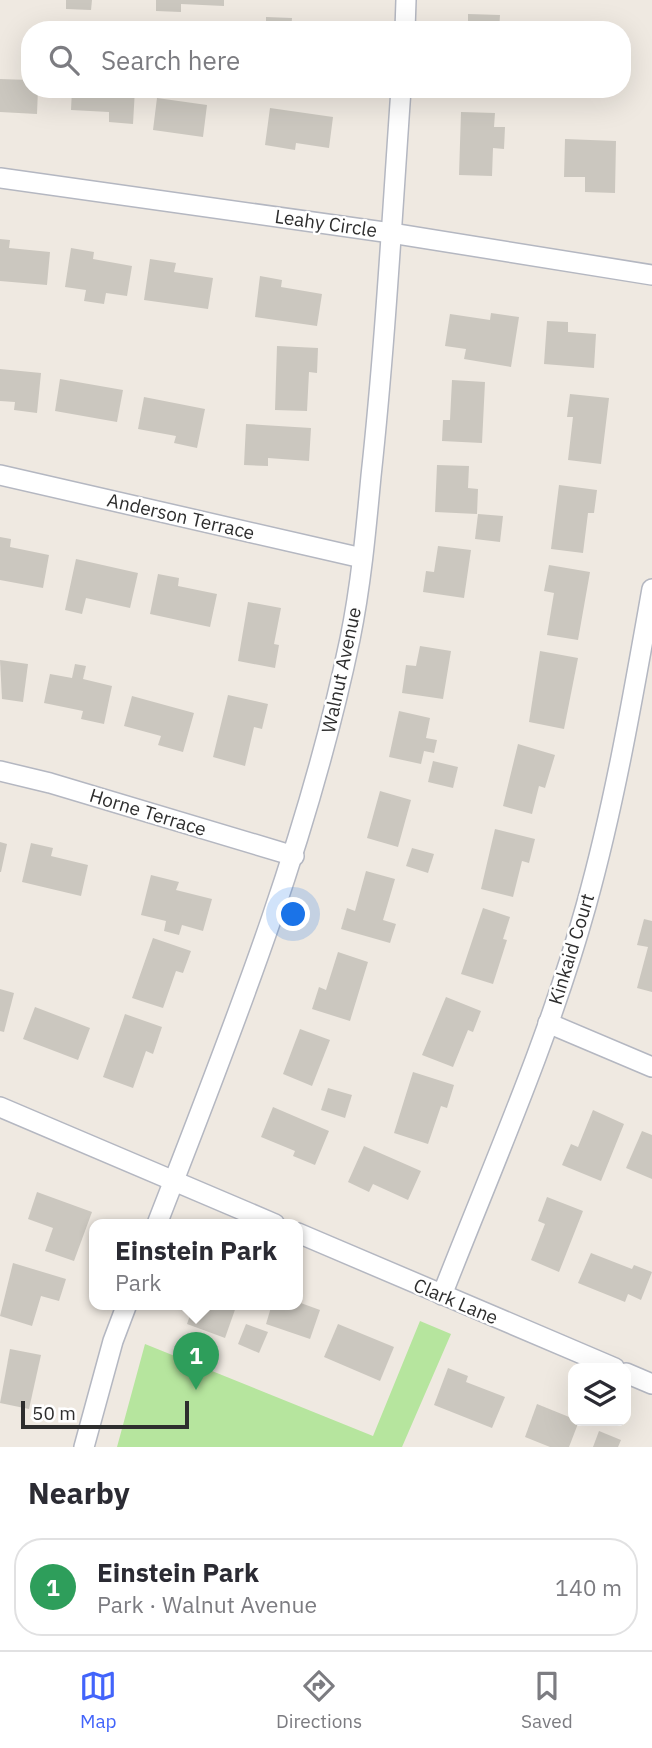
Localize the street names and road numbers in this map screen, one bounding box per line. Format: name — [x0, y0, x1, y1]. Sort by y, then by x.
street label: Leahy Circle — [273, 204, 379, 242]
street label: Anderson Terrace — [105, 487, 257, 545]
street label: Walnut Avenue — [316, 605, 366, 735]
street label: Horne Terrace — [87, 783, 209, 841]
street label: Kinkaid Court — [543, 891, 599, 1007]
street label: Clark Lane — [410, 1272, 502, 1330]

